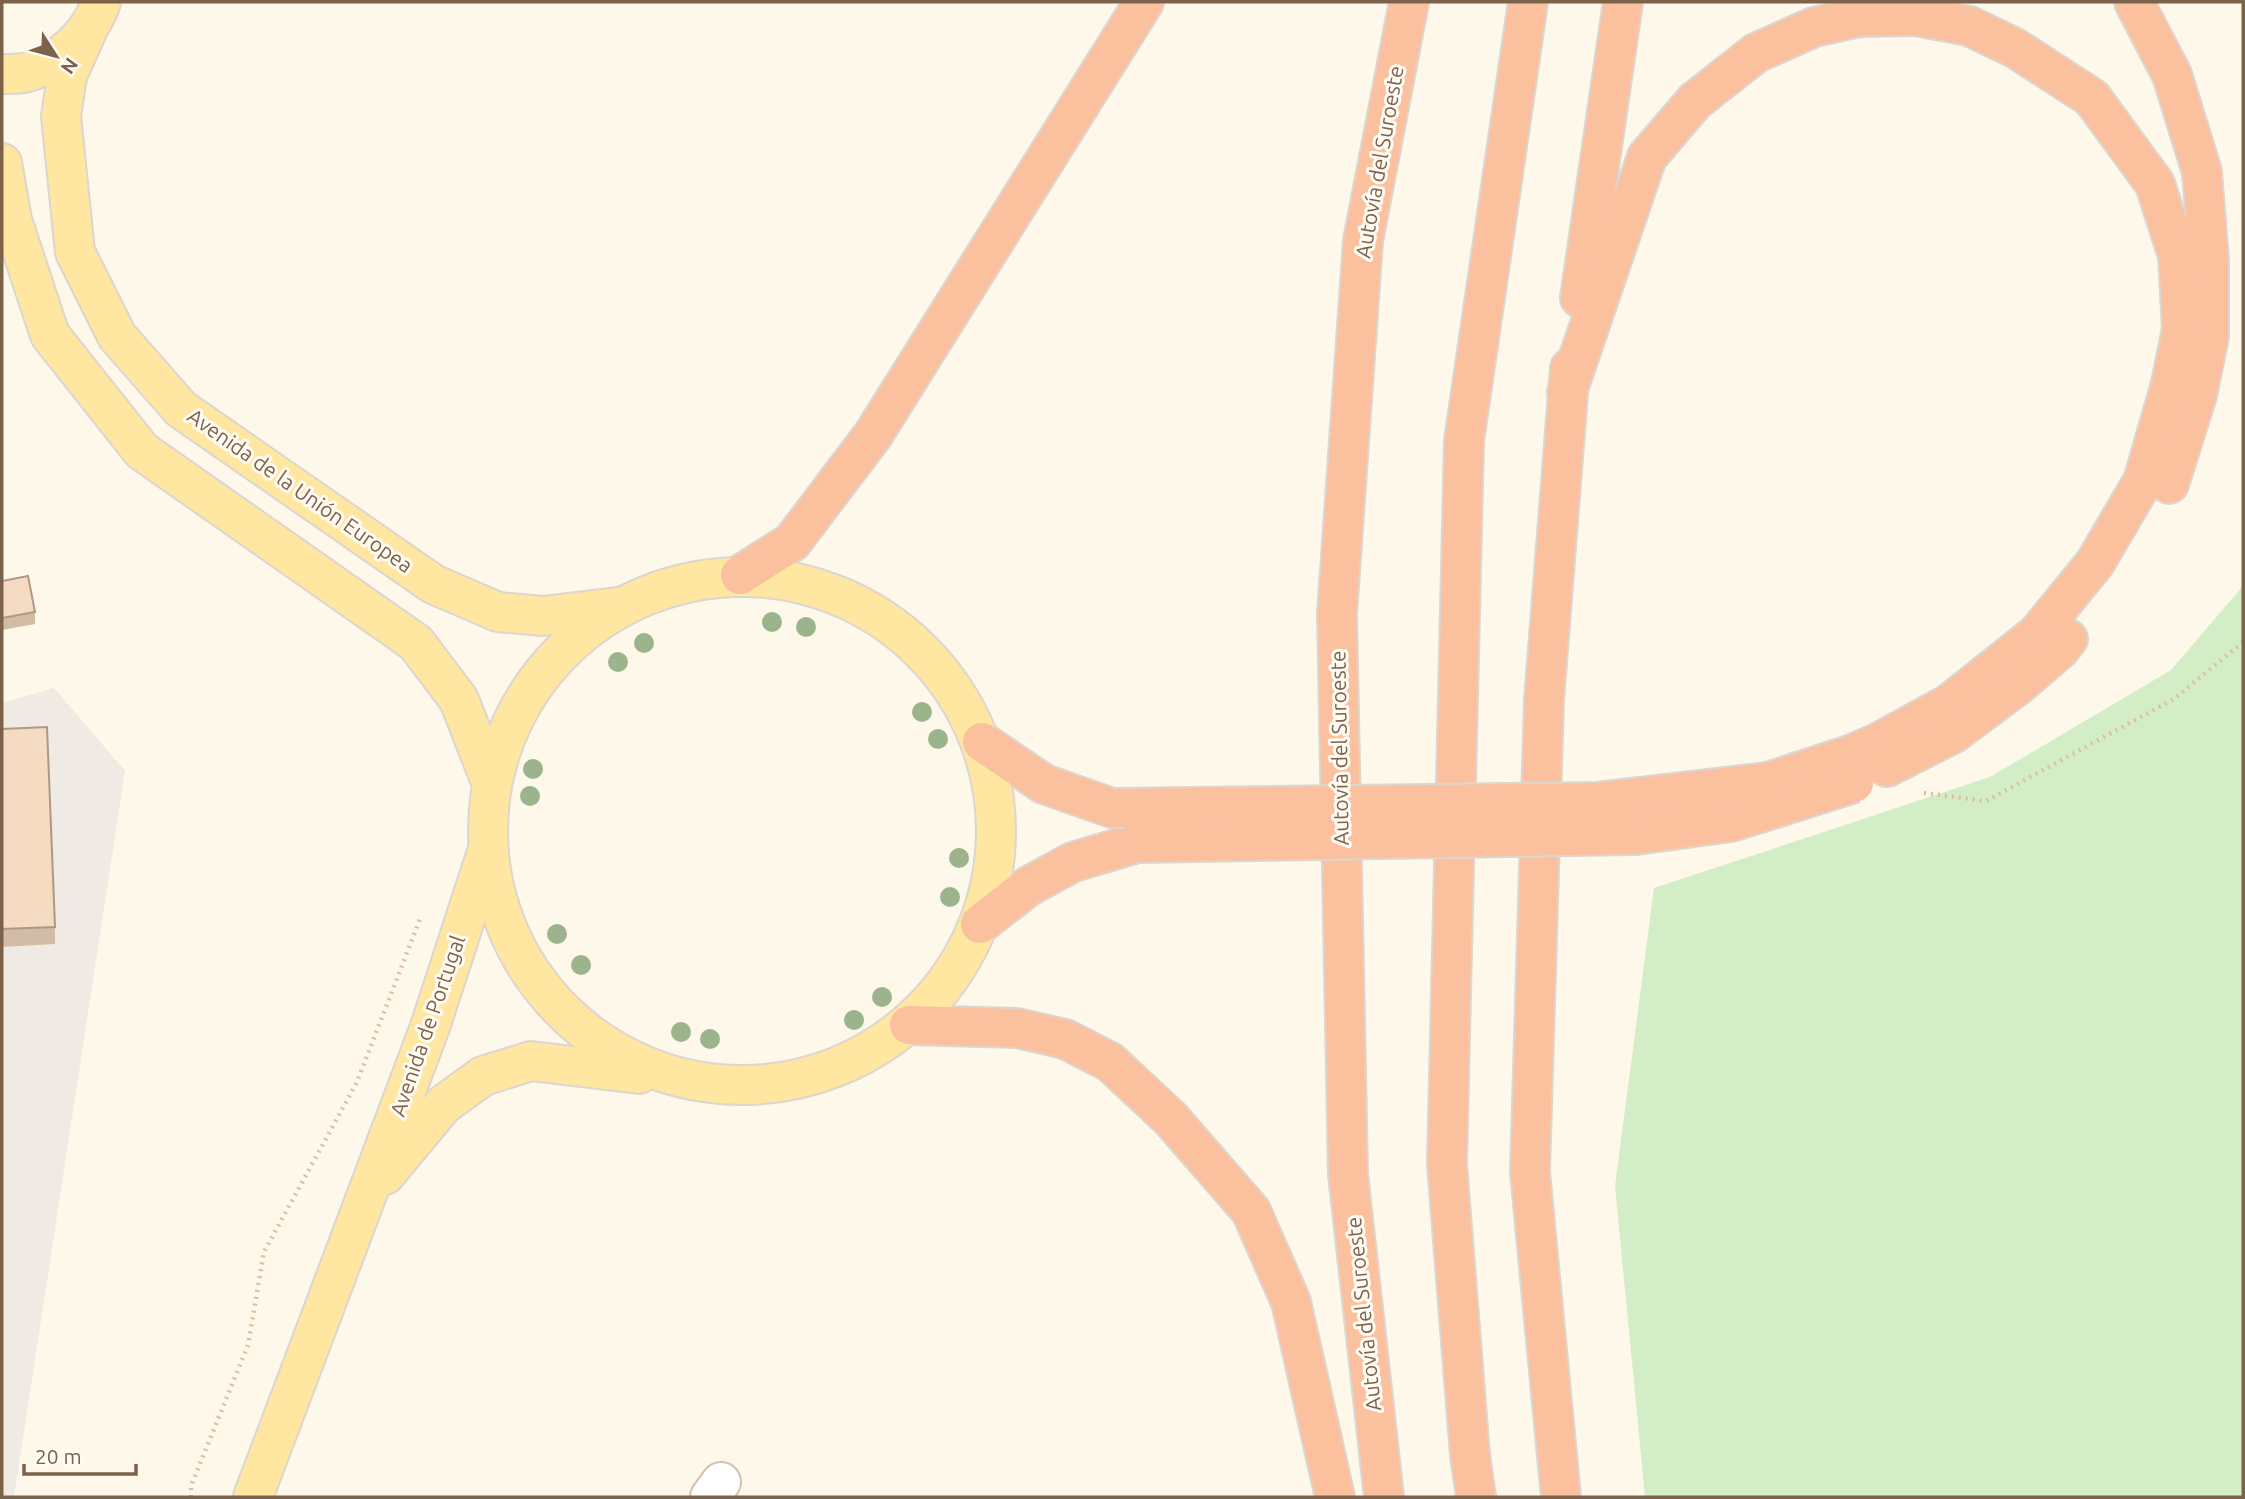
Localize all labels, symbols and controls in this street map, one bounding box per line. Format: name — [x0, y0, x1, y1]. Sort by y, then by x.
north arrow — [21, 21, 91, 91]
text: N — [57, 54, 83, 78]
street label: Autovía del Suroeste — [1350, 64, 1408, 260]
street label: Avenida de la Unión Europea — [184, 403, 418, 577]
street label: Autovía del Suroeste — [1325, 650, 1353, 846]
street label: Avenida de Portugal — [385, 932, 469, 1119]
street label: Autovía del Suroeste — [1341, 1216, 1385, 1412]
scale bar — [24, 1432, 136, 1476]
text: 20 m — [35, 1444, 82, 1468]

